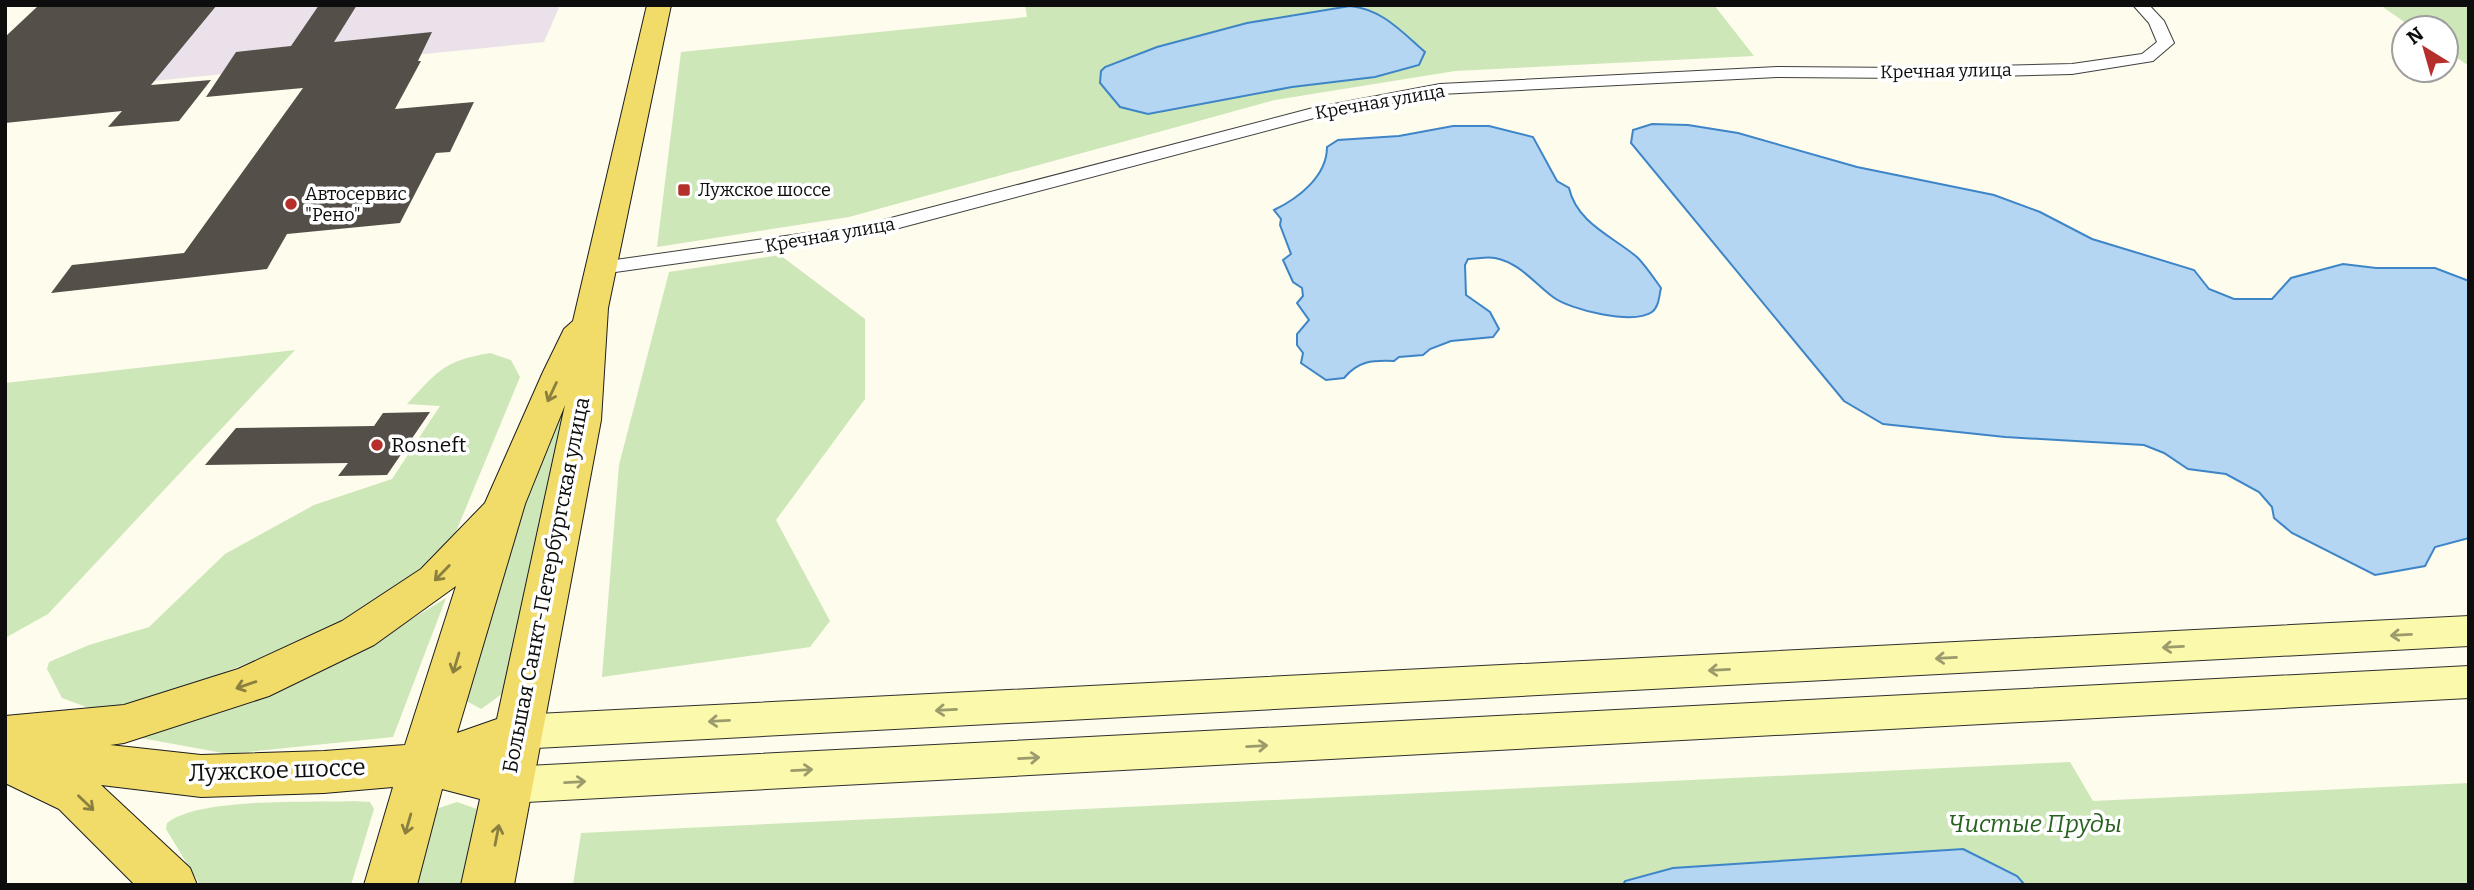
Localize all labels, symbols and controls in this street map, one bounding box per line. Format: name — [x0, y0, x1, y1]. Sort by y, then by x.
north arrow — [2390, 14, 2460, 84]
text: N — [2402, 22, 2428, 49]
street label: Кречная улица — [1880, 59, 2012, 83]
street label: Кречная улица — [1313, 80, 1447, 124]
place label: Лужское шоссе — [698, 179, 831, 201]
marker: Лужское шоссе — [676, 182, 692, 198]
place label: Автосервис "Рено" — [305, 183, 407, 226]
marker: Автосервис "Рено" — [283, 196, 299, 212]
street label: Кречная улица — [763, 213, 897, 257]
one-way arrow — [545, 381, 558, 402]
street label: Большая Санкт-Петербургская улица — [497, 394, 595, 775]
place label: Rosneft — [391, 432, 467, 458]
marker: Rosneft — [369, 437, 385, 453]
one-way arrow — [434, 564, 451, 581]
one-way arrow — [2390, 629, 2412, 642]
one-way arrow — [2162, 640, 2185, 653]
one-way arrow — [448, 652, 461, 674]
one-way arrow — [1935, 652, 1958, 665]
one-way arrow — [1708, 664, 1731, 677]
one-way arrow — [236, 680, 258, 692]
one-way arrow — [935, 703, 958, 716]
one-way arrow — [707, 715, 730, 728]
one-way arrow — [1245, 739, 1268, 752]
one-way arrow — [1018, 751, 1041, 764]
street label: Лужское шоссе — [188, 753, 366, 787]
one-way arrow — [790, 763, 813, 776]
one-way arrow — [563, 775, 586, 788]
one-way arrow — [78, 795, 95, 812]
park label: Чистые Пруды — [1948, 810, 2122, 838]
one-way arrow — [400, 813, 413, 835]
one-way arrow — [491, 824, 504, 847]

